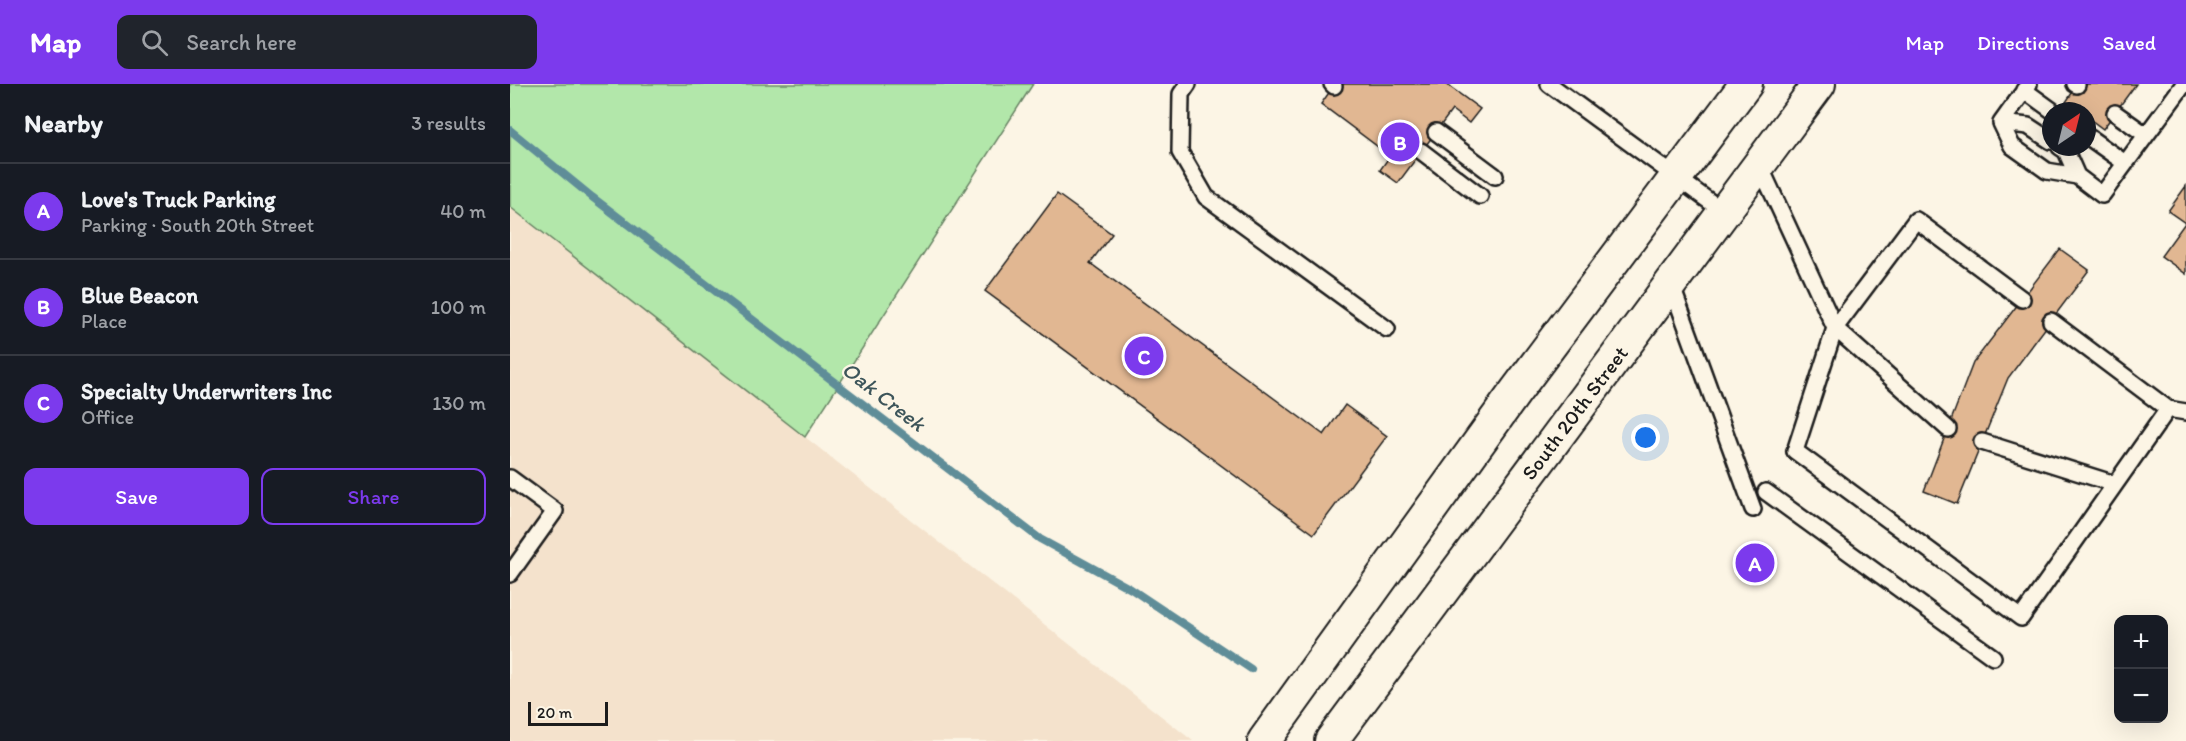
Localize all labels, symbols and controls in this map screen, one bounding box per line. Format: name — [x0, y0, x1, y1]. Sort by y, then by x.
search box — [117, 15, 537, 69]
text: Map — [30, 25, 81, 59]
icon: search — [138, 26, 171, 59]
text: Search here — [186, 29, 297, 56]
text: Map — [1906, 30, 1944, 55]
text: Directions — [1977, 30, 2069, 55]
text: Saved — [2102, 30, 2156, 55]
north arrow — [2042, 102, 2096, 156]
text: Nearby — [24, 107, 103, 139]
text: 3 results — [411, 111, 486, 135]
pin: B — [1380, 120, 1420, 164]
text: Love's Truck Parking — [81, 186, 275, 213]
text: A — [37, 199, 50, 223]
text: 40 m — [440, 199, 486, 223]
text: Parking · South 20th Street — [81, 213, 314, 237]
text: Blue Beacon — [81, 282, 198, 309]
text: B — [37, 295, 50, 319]
text: 100 m — [431, 295, 486, 319]
text: Place — [81, 309, 127, 333]
pin: C — [1124, 334, 1164, 378]
street label: South 20th Street — [1516, 341, 1633, 485]
water label: Oak Creek — [837, 355, 932, 438]
text: Specialty Underwriters Inc — [81, 378, 332, 405]
text: C — [37, 391, 50, 415]
text: 130 m — [432, 391, 486, 415]
text: Office — [81, 405, 134, 429]
your location — [1631, 423, 1660, 452]
button: Save — [24, 468, 249, 525]
button: Share — [261, 468, 486, 525]
pin: A — [1736, 540, 1774, 586]
map controls — [2114, 615, 2168, 723]
button: + — [2114, 615, 2168, 669]
button: − — [2114, 669, 2168, 723]
scale bar — [528, 699, 608, 726]
text: 20 m — [537, 703, 572, 722]

